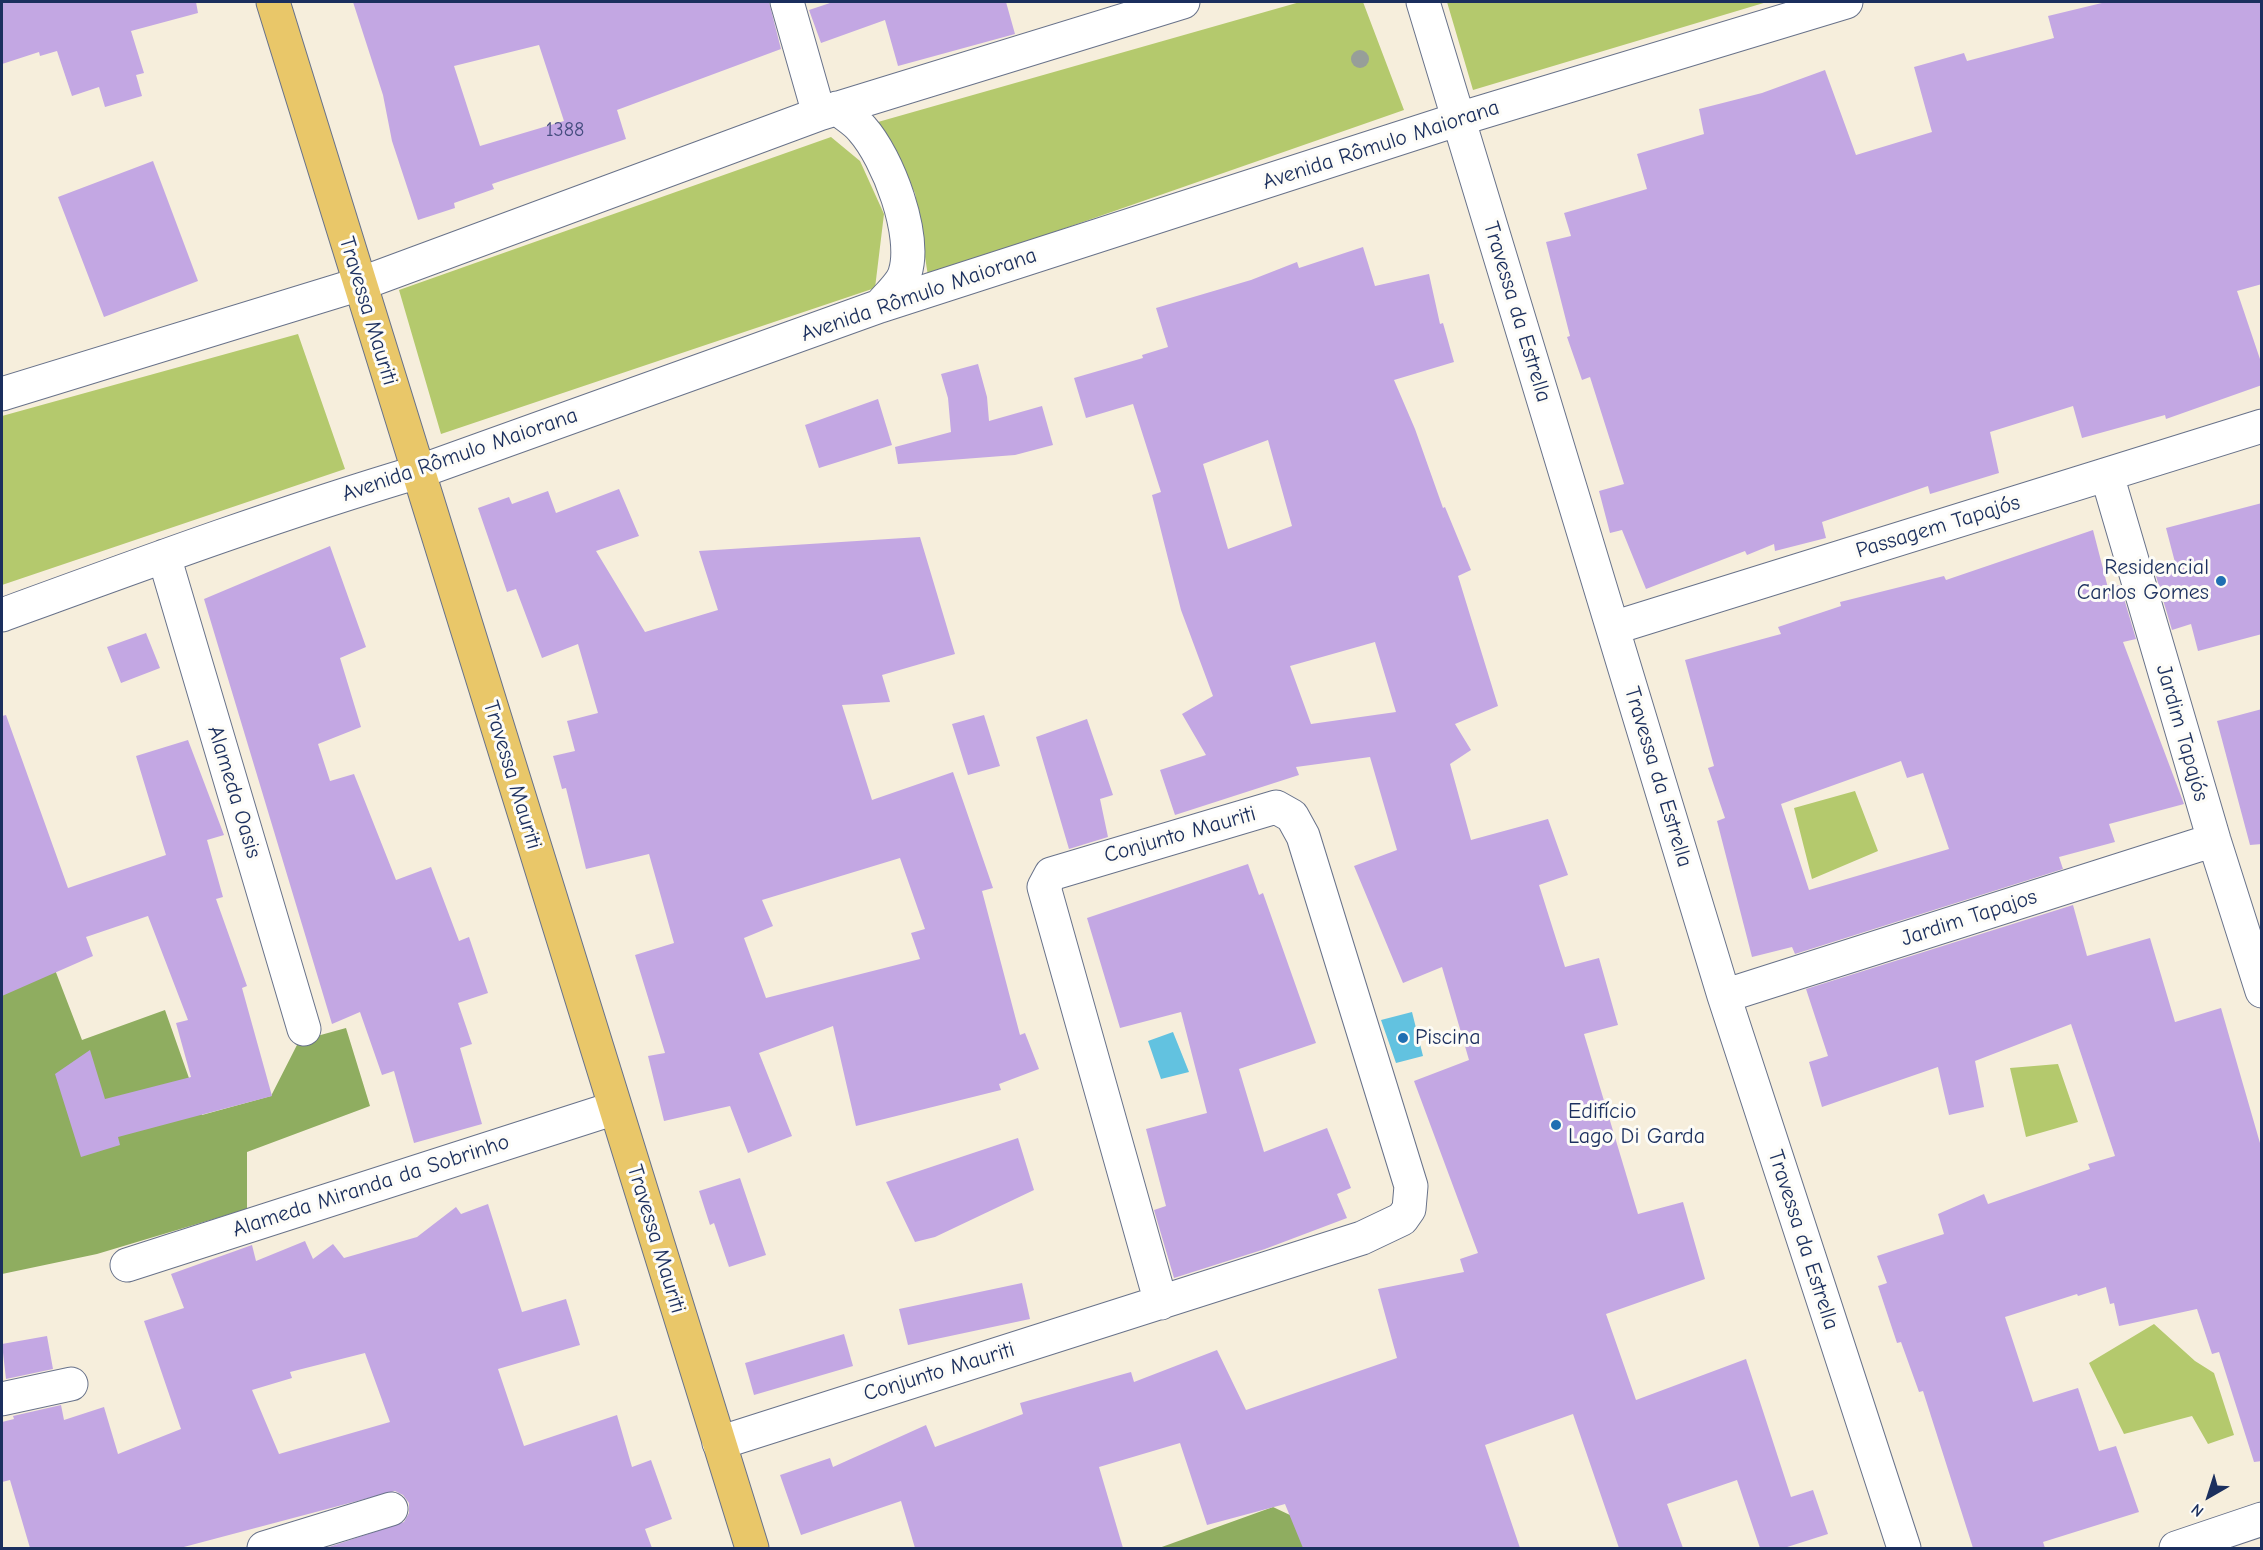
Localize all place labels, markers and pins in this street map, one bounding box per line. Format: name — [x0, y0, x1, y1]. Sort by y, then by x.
place label: Residencial Carlos Gomes — [2077, 555, 2209, 606]
marker: Residencial Carlos Gomes — [2214, 574, 2228, 588]
place label: Piscina — [1415, 1025, 1481, 1051]
marker: Piscina — [1396, 1031, 1410, 1045]
place label: Edifício Lago Di Garda — [1568, 1099, 1705, 1150]
marker: Edifício Lago Di Garda — [1549, 1118, 1563, 1132]

